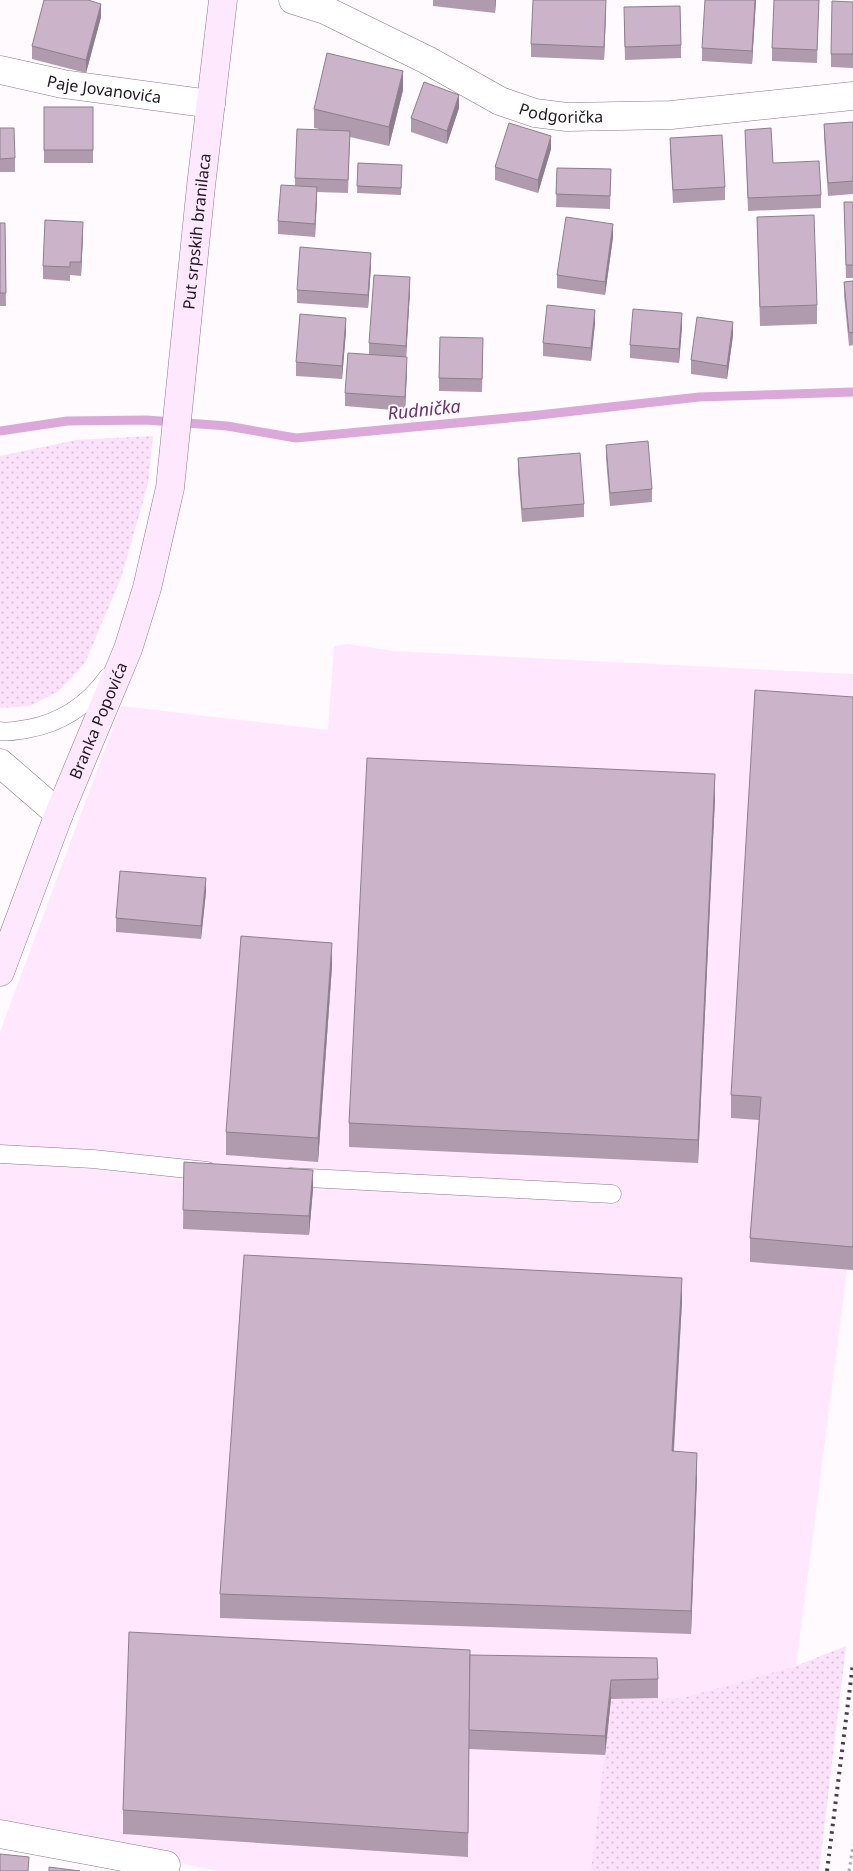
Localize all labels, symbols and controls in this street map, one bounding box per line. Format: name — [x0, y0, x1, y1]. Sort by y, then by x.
street label: Paje Jovanovića — [45, 70, 163, 108]
street label: Podgorička — [516, 97, 603, 128]
street label: Put srpskih branilaca — [177, 152, 216, 311]
water label: Rudnička — [386, 393, 462, 425]
street label: Branka Popovića — [64, 659, 132, 782]

